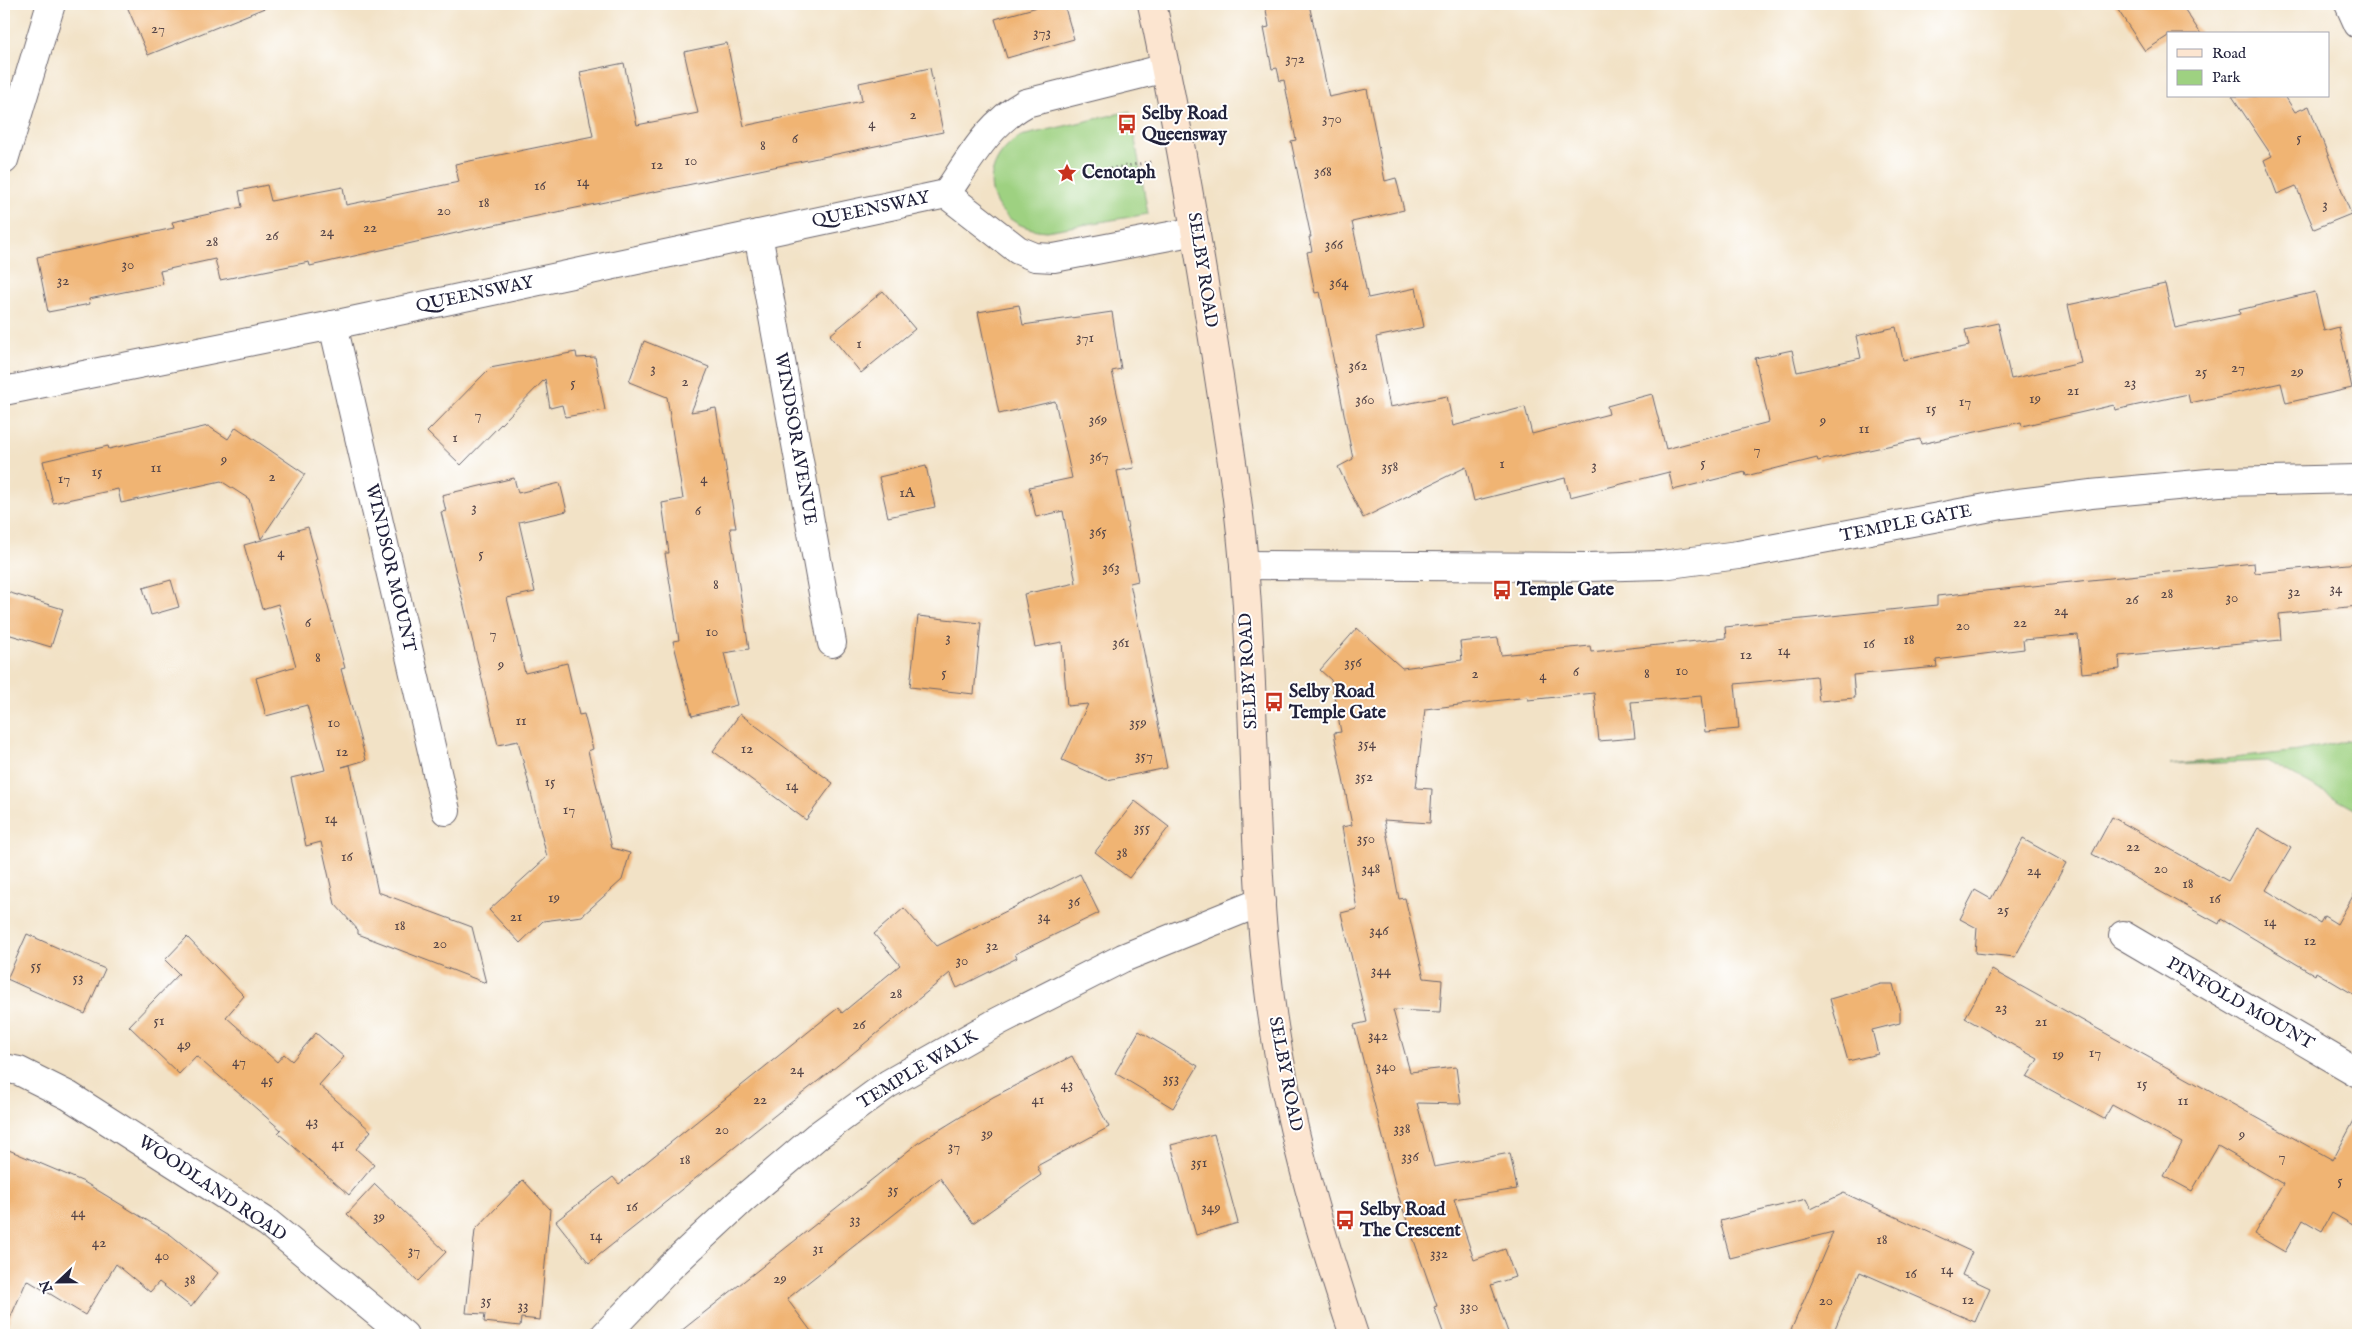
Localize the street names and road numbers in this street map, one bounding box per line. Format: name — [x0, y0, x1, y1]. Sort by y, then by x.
street label: QUEENSWAY — [810, 186, 933, 234]
street label: SELBY ROAD — [1182, 211, 1222, 329]
street label: QUEENSWAY — [414, 271, 537, 319]
street label: WINDSOR AVENUE — [768, 351, 822, 527]
street label: WINDSOR MOUNT — [359, 482, 421, 654]
street label: TEMPLE GATE — [1838, 500, 1974, 548]
street label: SELBY ROAD — [1234, 612, 1264, 730]
street label: PINFOLD MOUNT — [2162, 952, 2318, 1056]
street label: SELBY ROAD — [1263, 1015, 1307, 1133]
street label: TEMPLE WALK — [854, 1025, 983, 1115]
street label: WOODLAND ROAD — [133, 1131, 291, 1247]

